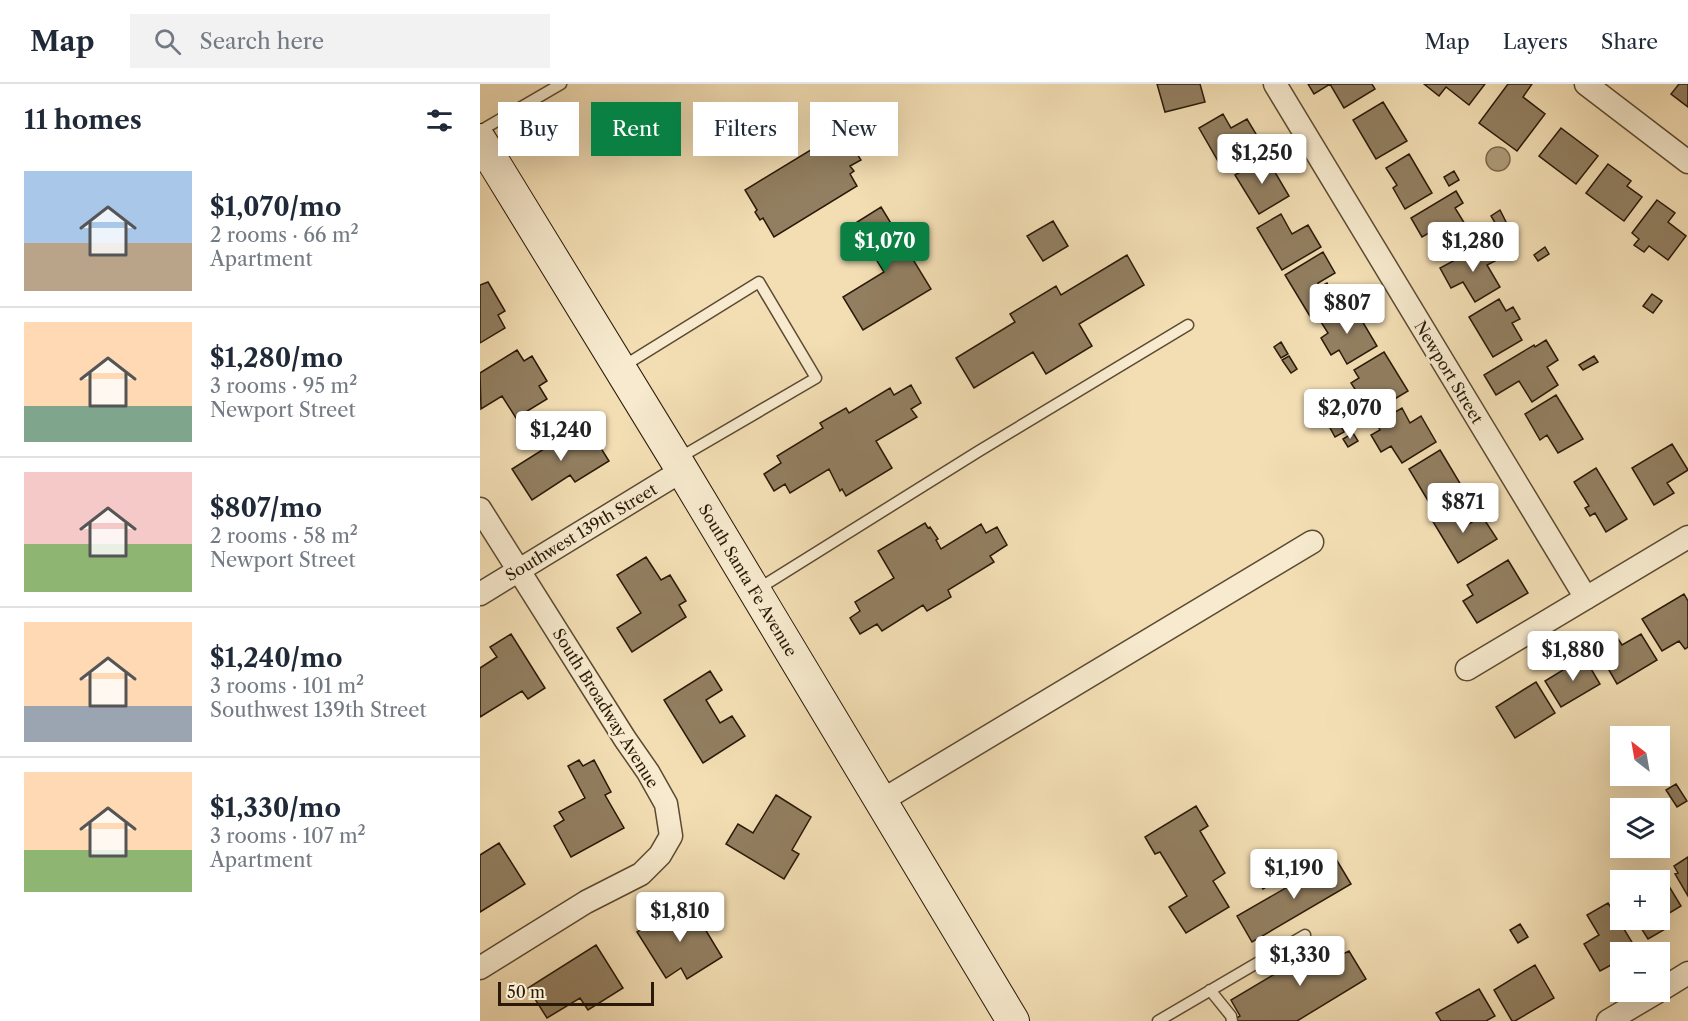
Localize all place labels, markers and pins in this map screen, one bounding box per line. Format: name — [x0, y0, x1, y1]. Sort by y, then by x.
pin: $1,250 — [1213, 134, 1311, 185]
pin: $1,070 — [836, 222, 934, 273]
pin: $1,280 — [1424, 222, 1522, 273]
pin: $807 — [1311, 284, 1383, 335]
pin: $2,070 — [1301, 389, 1399, 440]
pin: $1,240 — [512, 411, 610, 462]
pin: $871 — [1427, 483, 1499, 534]
pin: $1,880 — [1524, 631, 1622, 682]
pin: $1,190 — [1245, 849, 1343, 900]
pin: $1,810 — [631, 892, 729, 943]
pin: $1,330 — [1251, 936, 1349, 987]

